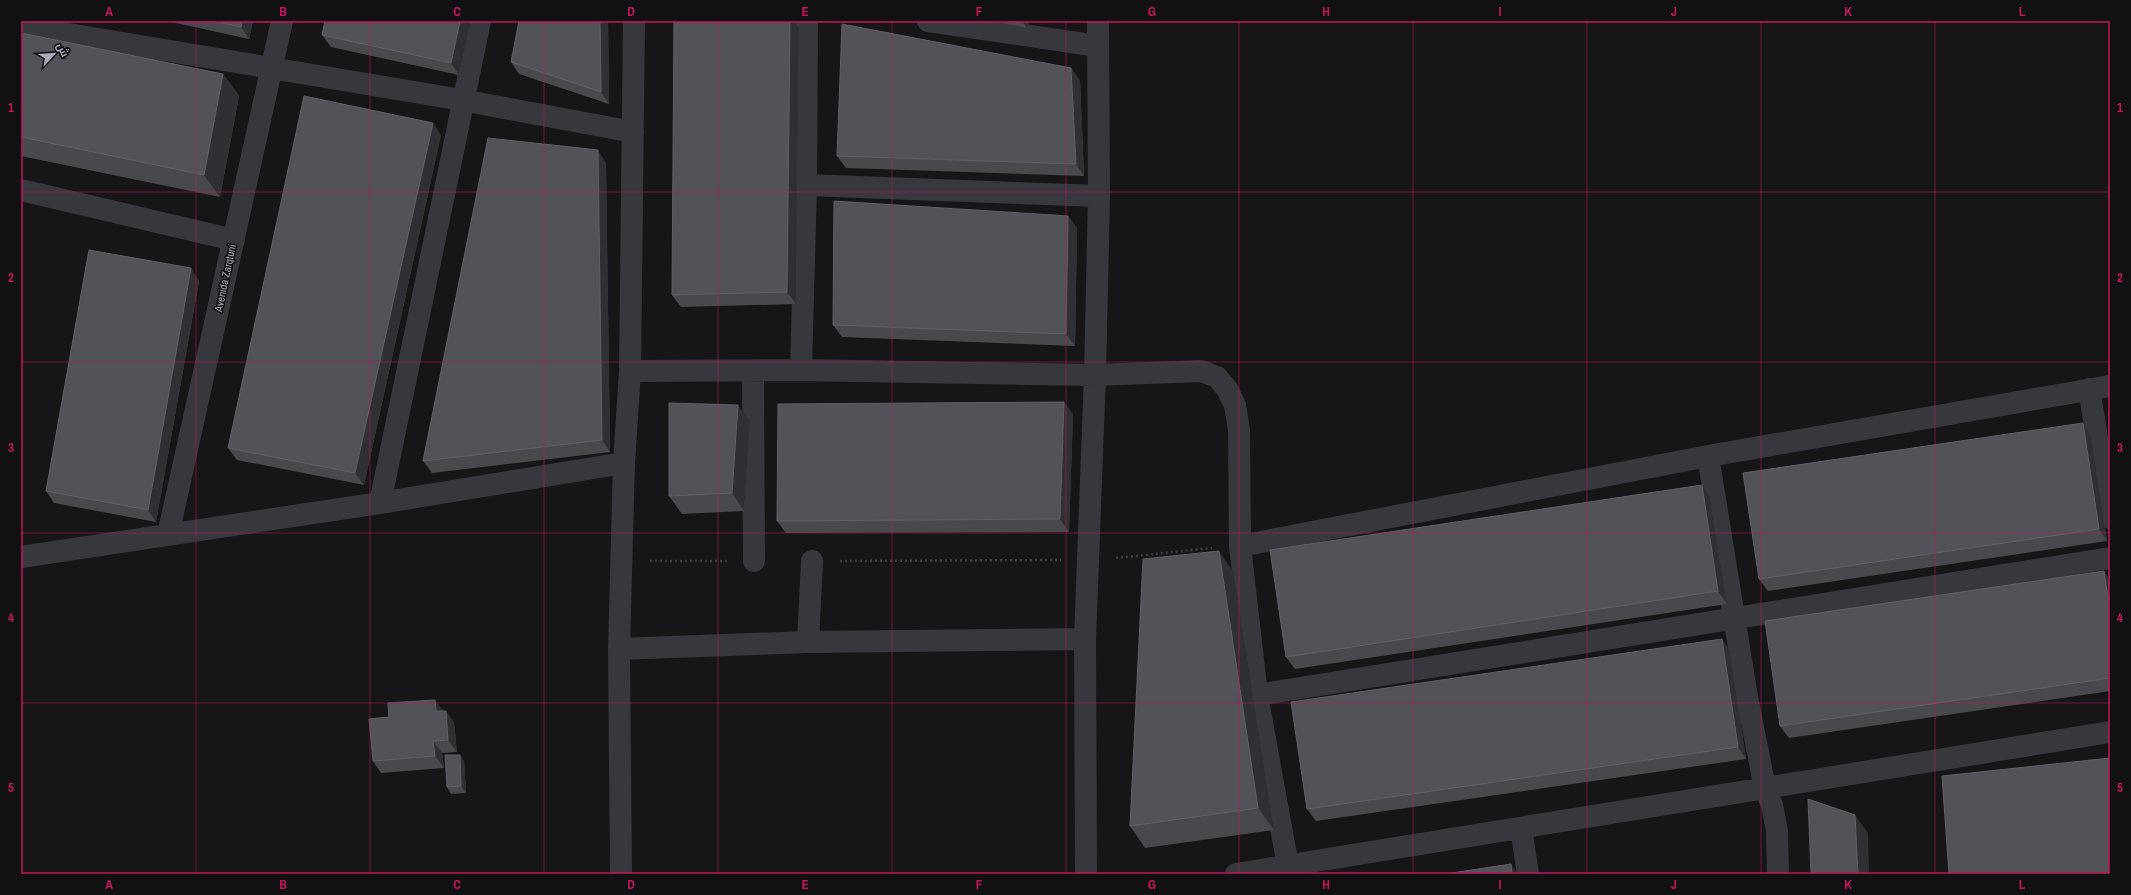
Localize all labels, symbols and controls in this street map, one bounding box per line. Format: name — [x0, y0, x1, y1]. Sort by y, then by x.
text: A — [105, 3, 113, 20]
text: B — [279, 3, 287, 20]
text: C — [453, 3, 461, 20]
text: D — [627, 3, 635, 20]
text: E — [801, 3, 809, 20]
text: F — [976, 3, 983, 20]
text: G — [1148, 3, 1156, 20]
text: H — [1322, 3, 1330, 20]
text: I — [1499, 3, 1502, 20]
text: J — [1671, 3, 1677, 20]
text: K — [1844, 3, 1852, 20]
text: L — [2019, 3, 2026, 20]
north arrow — [34, 34, 74, 74]
text: ش — [54, 40, 72, 59]
text: 1 — [8, 99, 14, 116]
text: 1 — [2117, 99, 2123, 116]
street label: Avenida Zarqtuni — [211, 243, 239, 314]
text: 2 — [8, 269, 14, 286]
text: 2 — [2117, 269, 2123, 286]
text: 3 — [8, 439, 14, 456]
text: 3 — [2117, 439, 2123, 456]
text: 4 — [8, 609, 14, 626]
text: 4 — [2117, 609, 2123, 626]
text: 5 — [8, 779, 14, 796]
text: 5 — [2117, 779, 2123, 796]
text: A — [105, 876, 113, 893]
text: B — [279, 876, 287, 893]
text: C — [453, 876, 461, 893]
text: D — [627, 876, 635, 893]
text: E — [801, 876, 809, 893]
text: F — [976, 876, 983, 893]
text: G — [1148, 876, 1156, 893]
text: H — [1322, 876, 1330, 893]
text: I — [1499, 876, 1502, 893]
text: J — [1671, 876, 1677, 893]
text: K — [1844, 876, 1852, 893]
text: L — [2019, 876, 2026, 893]

